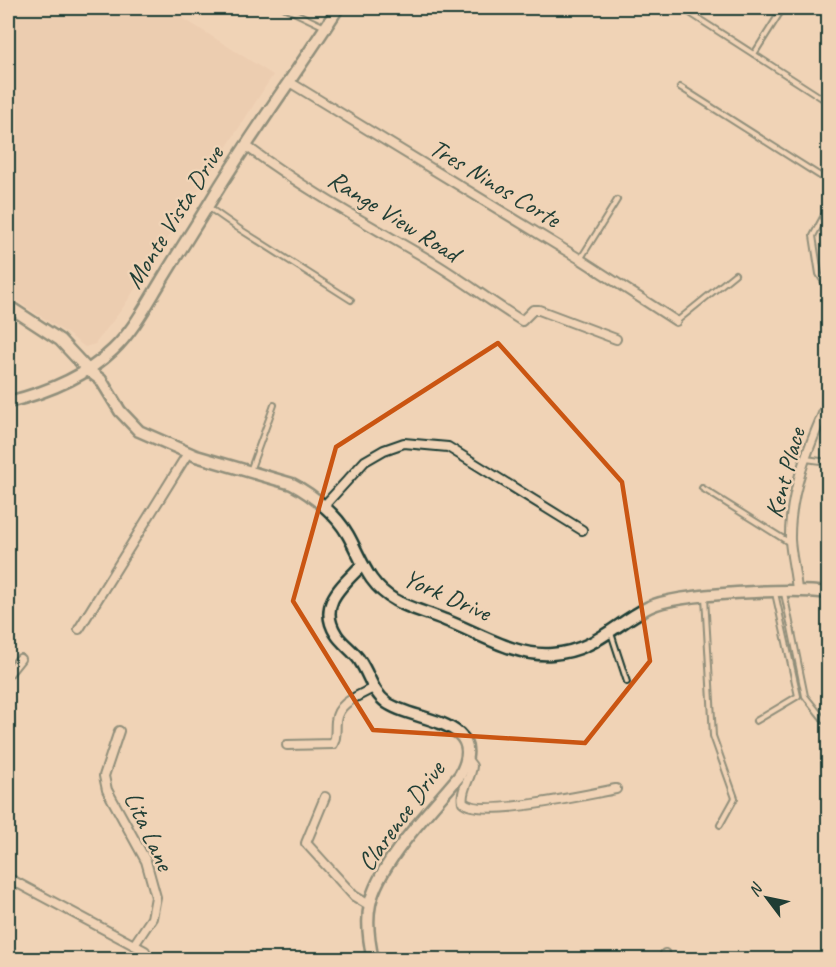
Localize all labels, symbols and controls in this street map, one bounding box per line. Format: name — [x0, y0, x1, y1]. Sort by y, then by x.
street label: Tres Ninos Corte — [424, 131, 568, 236]
street label: Monte Vista Drive — [117, 138, 232, 294]
street label: Range View Road — [322, 162, 469, 272]
street label: Kent Place — [757, 423, 813, 522]
street label: York Drive — [398, 561, 497, 629]
street label: Clarence Drive — [350, 753, 453, 877]
street label: Lita Lane — [116, 786, 183, 878]
north arrow — [737, 868, 797, 928]
text: N — [744, 878, 768, 900]

